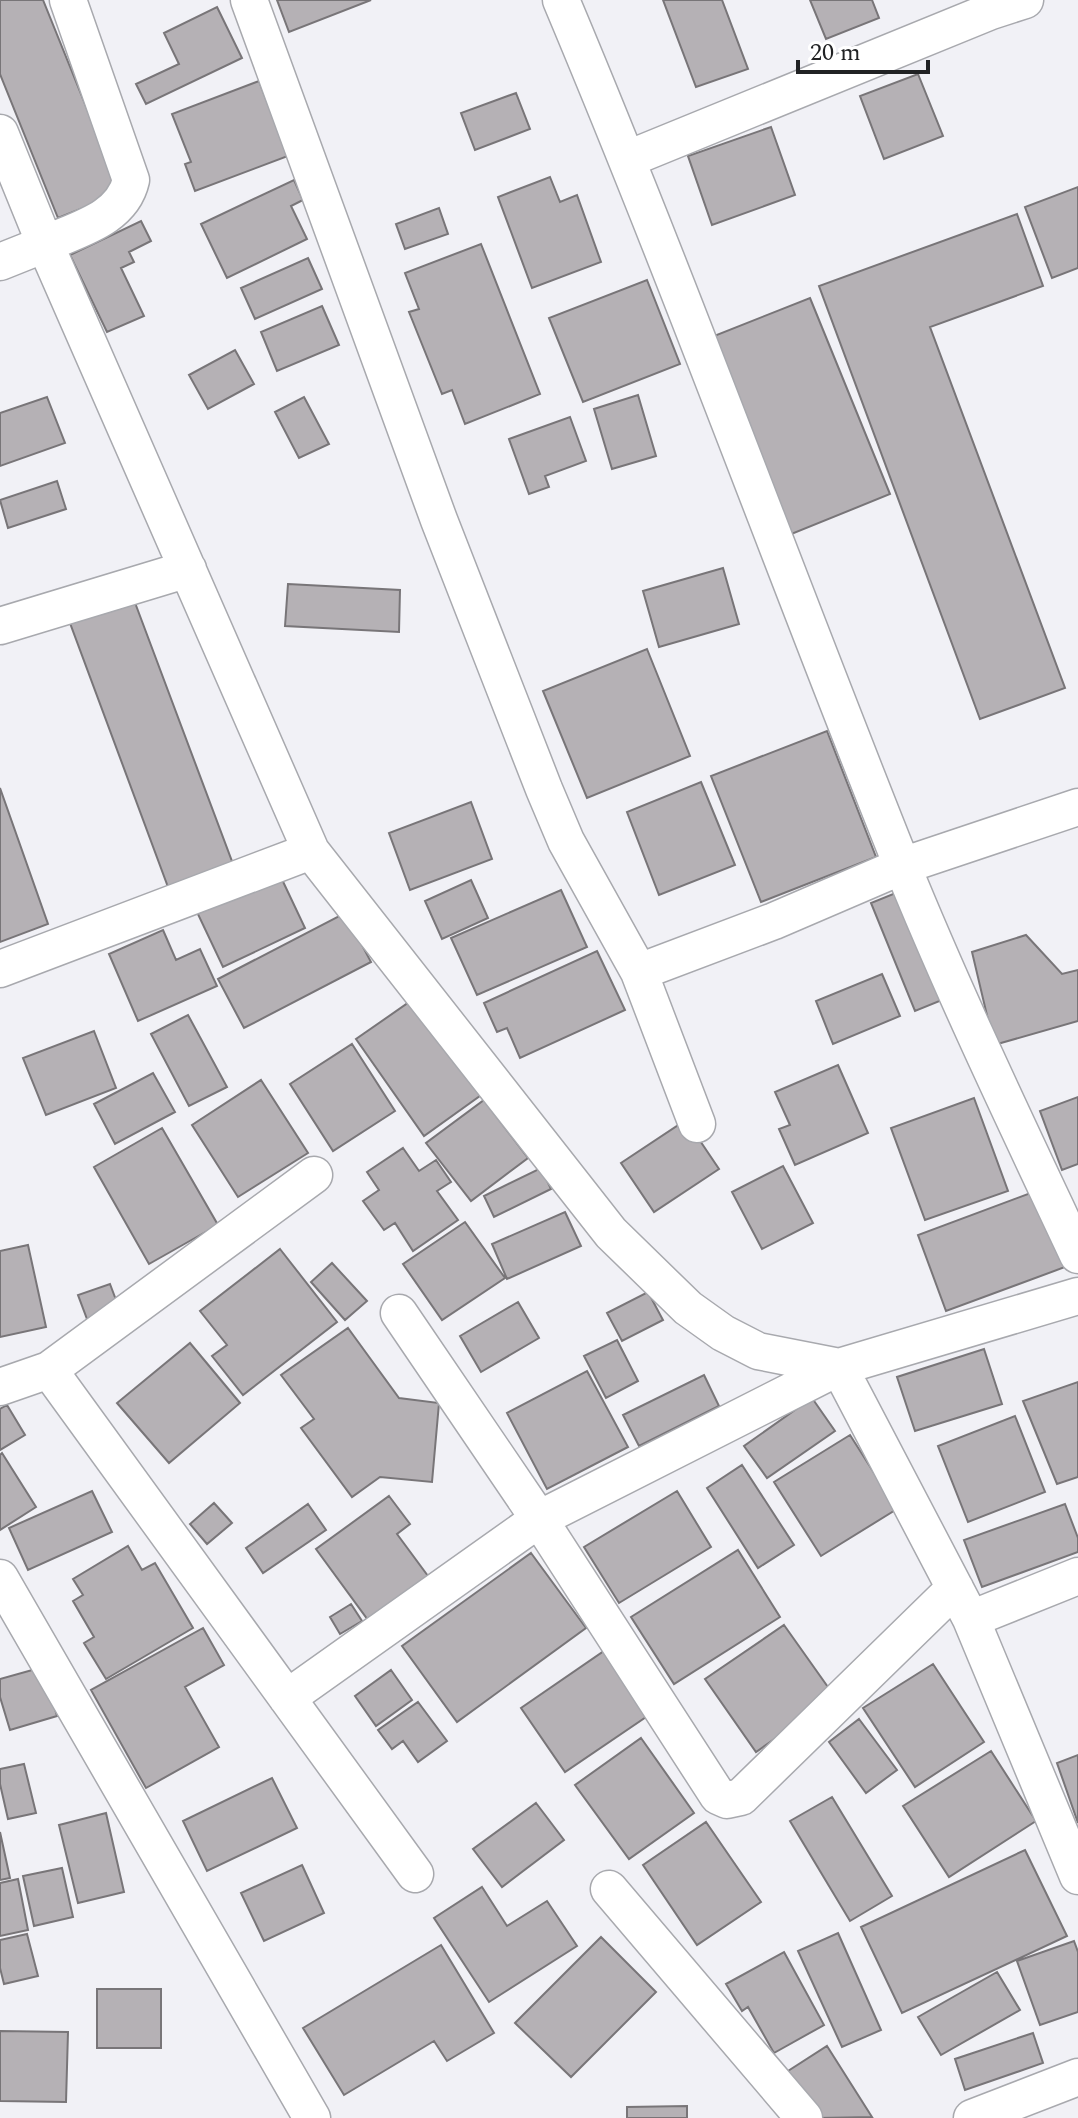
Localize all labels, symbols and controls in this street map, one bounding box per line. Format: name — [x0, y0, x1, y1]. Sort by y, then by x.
scale bar — [798, 24, 928, 74]
text: 20 m — [810, 35, 861, 71]

